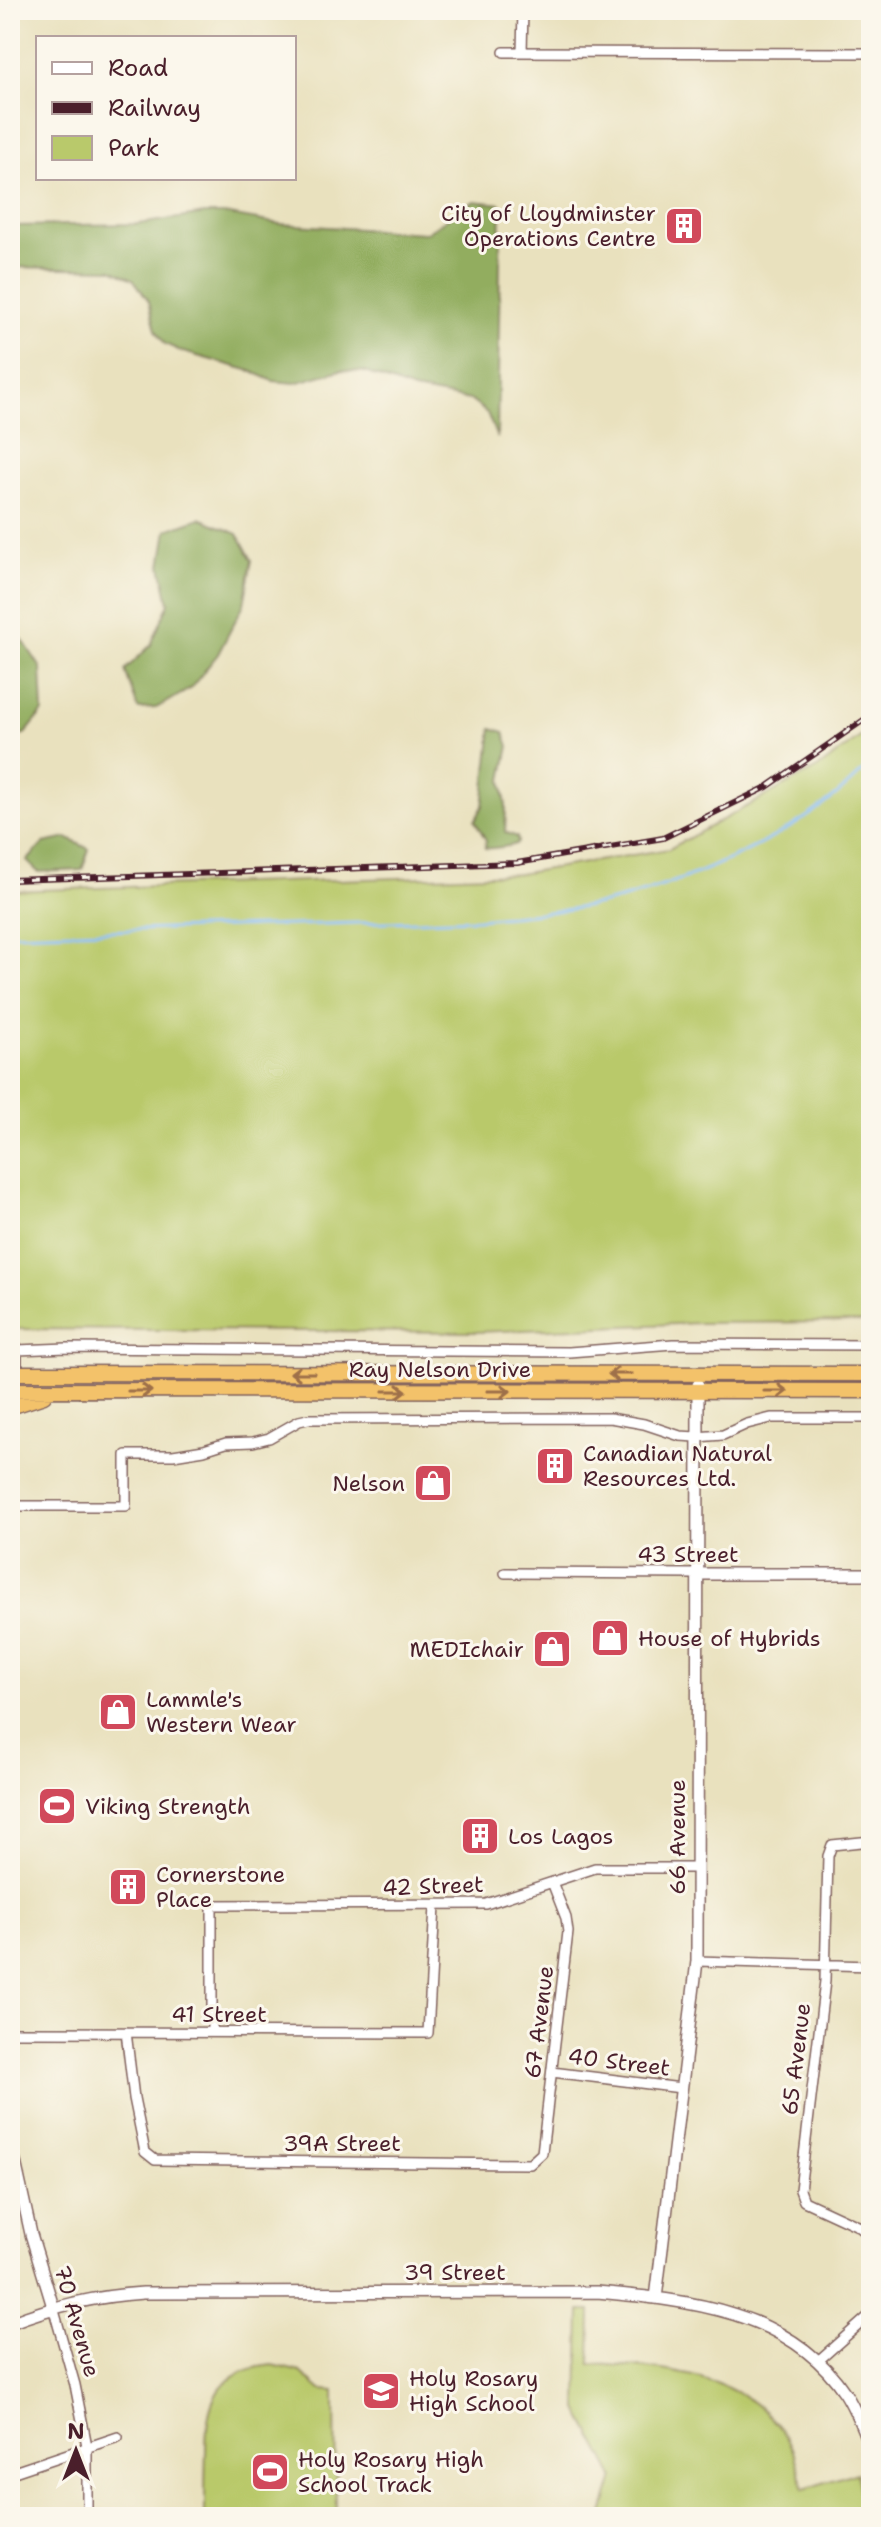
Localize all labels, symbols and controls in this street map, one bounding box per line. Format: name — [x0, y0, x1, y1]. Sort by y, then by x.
legend — [36, 36, 296, 180]
text: Road — [108, 52, 168, 84]
text: Railway — [108, 92, 201, 124]
text: Park — [108, 132, 160, 164]
place label: City of Lloydminster Operations Centre — [441, 199, 656, 253]
building icon: City of Lloydminster Operations Centre — [663, 205, 705, 247]
street label: Ray Nelson Drive — [349, 1355, 531, 1384]
one-way arrow — [289, 1365, 316, 1381]
one-way arrow — [607, 1366, 634, 1382]
one-way arrow — [126, 1383, 153, 1399]
one-way arrow — [381, 1383, 408, 1399]
one-way arrow — [485, 1383, 512, 1399]
one-way arrow — [762, 1383, 789, 1399]
place label: Canadian Natural Resources Ltd. — [583, 1439, 772, 1493]
building icon: Canadian Natural Resources Ltd. — [534, 1445, 576, 1487]
shop icon: Nelson — [412, 1462, 454, 1504]
place label: Nelson — [332, 1469, 405, 1498]
street label: 43 Street — [637, 1540, 739, 1569]
shop icon: House of Hybrids — [589, 1617, 631, 1659]
place label: House of Hybrids — [638, 1624, 821, 1653]
shop icon: MEDIchair — [531, 1628, 573, 1670]
place label: MEDIchair — [410, 1635, 524, 1664]
place label: Lammle's Western Wear — [146, 1685, 297, 1739]
shop icon: Lammle's Western Wear — [97, 1691, 139, 1733]
street label: 66 Avenue — [663, 1779, 692, 1895]
sports icon: Viking Strength — [36, 1785, 78, 1827]
place label: Viking Strength — [85, 1792, 251, 1821]
building icon: Los Lagos — [459, 1815, 501, 1857]
place label: Los Lagos — [508, 1822, 614, 1851]
place label: Cornerstone Place — [156, 1860, 285, 1914]
building icon: Cornerstone Place — [107, 1866, 149, 1908]
street label: 42 Street — [382, 1870, 484, 1902]
street label: 67 Avenue — [518, 1964, 560, 2080]
street label: 41 Street — [171, 2000, 267, 2029]
street label: 65 Avenue — [775, 2001, 817, 2117]
street label: 40 Street — [566, 2041, 672, 2083]
street label: 39A Street — [283, 2129, 401, 2158]
street label: 39 Street — [404, 2258, 506, 2287]
street label: 70 Avenue — [47, 2262, 107, 2380]
place label: Holy Rosary High School — [409, 2364, 538, 2418]
school or university icon: Holy Rosary High School — [360, 2370, 402, 2412]
north arrow — [36, 2411, 116, 2491]
text: N — [67, 2417, 85, 2446]
place label: Holy Rosary High School Track — [298, 2445, 484, 2499]
sports icon: Holy Rosary High School Track — [249, 2451, 291, 2493]

